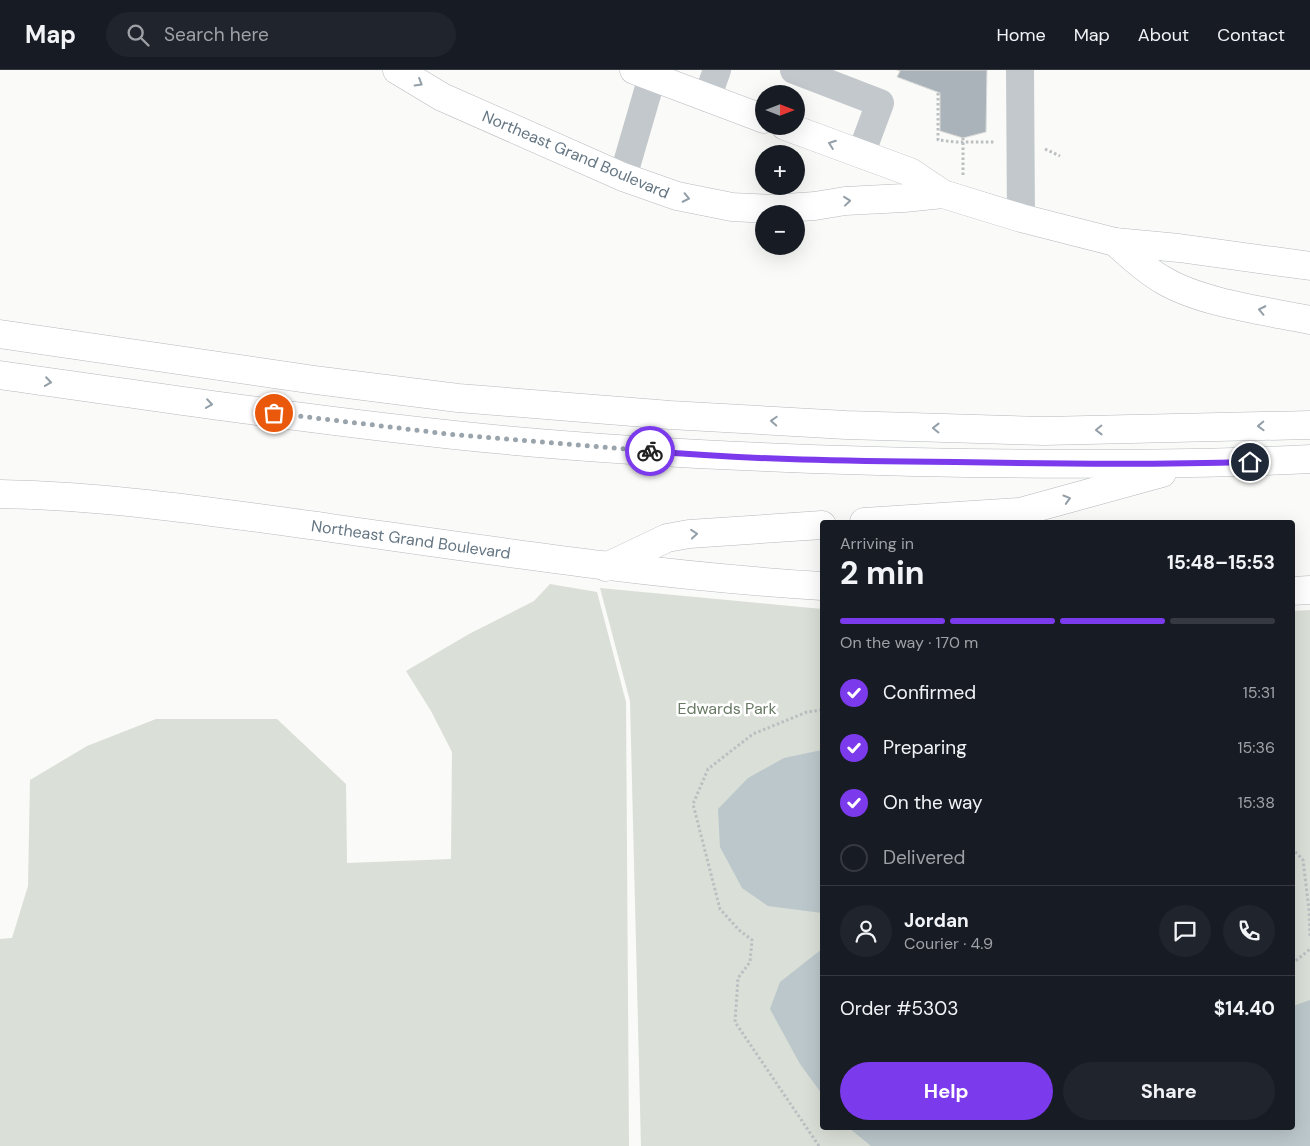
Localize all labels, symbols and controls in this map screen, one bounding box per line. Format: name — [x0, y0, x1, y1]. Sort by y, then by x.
search box — [106, 12, 456, 57]
text: Map — [25, 19, 76, 50]
icon: search — [124, 21, 152, 49]
text: Search here — [164, 22, 269, 47]
text: Home — [996, 23, 1046, 47]
text: Map — [1074, 23, 1110, 47]
text: About — [1138, 23, 1189, 47]
text: Contact — [1217, 23, 1285, 47]
one-way arrow — [414, 77, 423, 87]
north arrow — [755, 85, 805, 135]
map controls — [755, 85, 805, 255]
street label: Northeast Grand Boulevard — [479, 105, 673, 203]
one-way arrow — [828, 140, 837, 150]
button: + — [755, 145, 805, 195]
one-way arrow — [681, 192, 690, 203]
one-way arrow — [843, 196, 851, 207]
button: − — [755, 205, 805, 255]
one-way arrow — [1258, 305, 1267, 316]
one-way arrow — [45, 376, 53, 387]
pin — [253, 392, 295, 434]
one-way arrow — [206, 398, 214, 409]
icon: bag — [260, 399, 288, 427]
one-way arrow — [770, 416, 778, 427]
one-way arrow — [1257, 421, 1265, 431]
one-way arrow — [932, 423, 940, 433]
one-way arrow — [1095, 424, 1103, 435]
courier — [625, 426, 675, 476]
icon: bike — [636, 437, 664, 465]
pin — [1229, 441, 1271, 483]
icon: home — [1236, 448, 1264, 476]
one-way arrow — [1062, 495, 1070, 505]
street label: Northeast Grand Boulevard — [310, 515, 512, 564]
one-way arrow — [691, 529, 699, 540]
text: Arriving in — [840, 533, 914, 554]
text: 15:48–15:53 — [1167, 550, 1275, 575]
text: 2 min — [840, 552, 925, 594]
text: On the way · 170 m — [840, 632, 978, 653]
icon: check — [840, 679, 868, 707]
text: Confirmed — [883, 680, 976, 705]
text: 15:31 — [1243, 682, 1275, 703]
park label: Edwards Park — [677, 698, 777, 719]
icon: check — [840, 734, 868, 762]
text: Preparing — [883, 735, 967, 760]
text: 15:36 — [1238, 737, 1275, 758]
icon: check — [840, 789, 868, 817]
text: On the way — [883, 790, 983, 815]
text: 15:38 — [1238, 792, 1275, 813]
text: Delivered — [883, 845, 965, 870]
button: person — [840, 905, 892, 957]
button: chat — [1159, 905, 1211, 957]
button: phone — [1223, 905, 1275, 957]
text: Jordan — [904, 908, 969, 933]
text: Courier · 4.9 — [904, 933, 993, 954]
text: Order #5303 — [840, 996, 958, 1021]
text: $14.40 — [1214, 996, 1275, 1021]
button: Help — [840, 1062, 1053, 1120]
button: Share — [1063, 1062, 1275, 1120]

